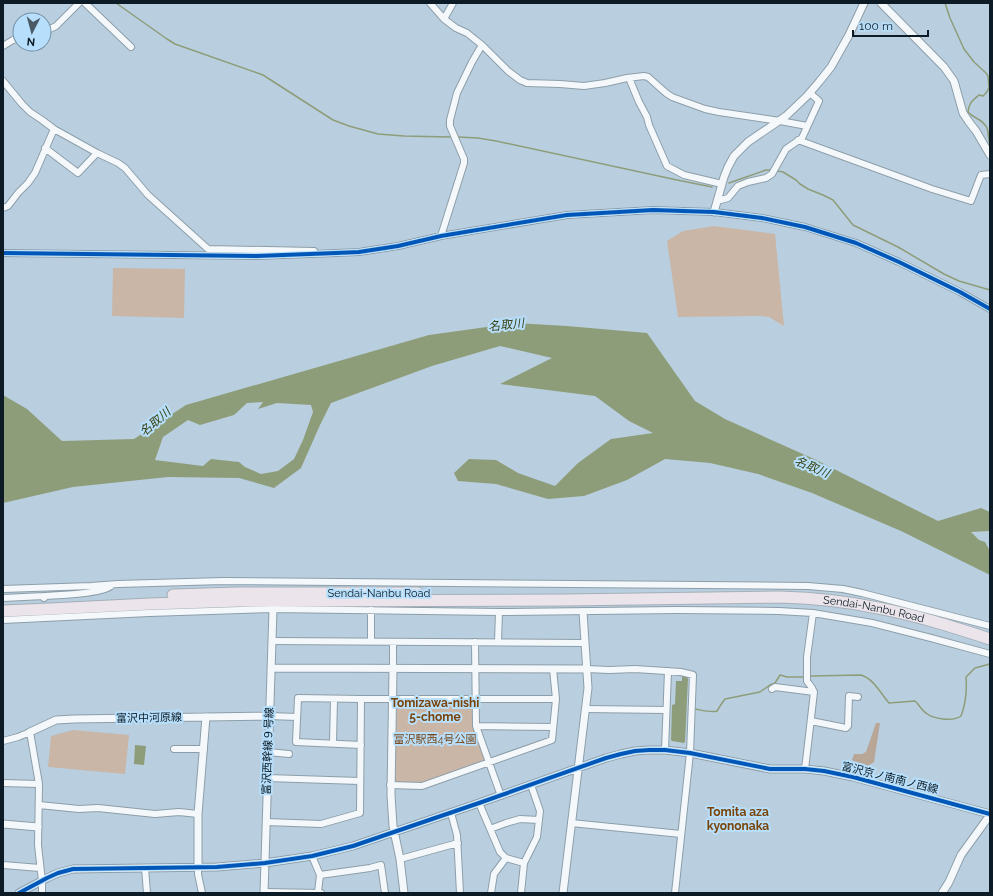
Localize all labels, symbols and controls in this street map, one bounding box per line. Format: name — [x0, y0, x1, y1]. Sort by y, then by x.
north arrow — [12, 12, 52, 52]
scale bar — [853, 12, 928, 38]
text: 100 m — [859, 19, 893, 33]
text: N — [26, 35, 36, 48]
water label: 名取川 — [487, 316, 527, 334]
water label: 名取川 — [137, 404, 175, 439]
water label: 名取川 — [793, 454, 833, 481]
street label: Sendai-Nanbu Road — [328, 587, 431, 600]
street label: Sendai-Nanbu Road — [823, 593, 926, 625]
district label: Tomizawa-nishi 5-chome — [391, 696, 479, 724]
street label: 富沢西幹線９号線 — [260, 707, 276, 795]
street label: 富沢中河原線 — [116, 711, 182, 725]
park label: 富沢駅西4号公園 — [393, 733, 477, 746]
street label: 富沢京ノ南南ノ西線 — [840, 760, 940, 796]
district label: Tomita aza kyononaka — [707, 805, 769, 833]

